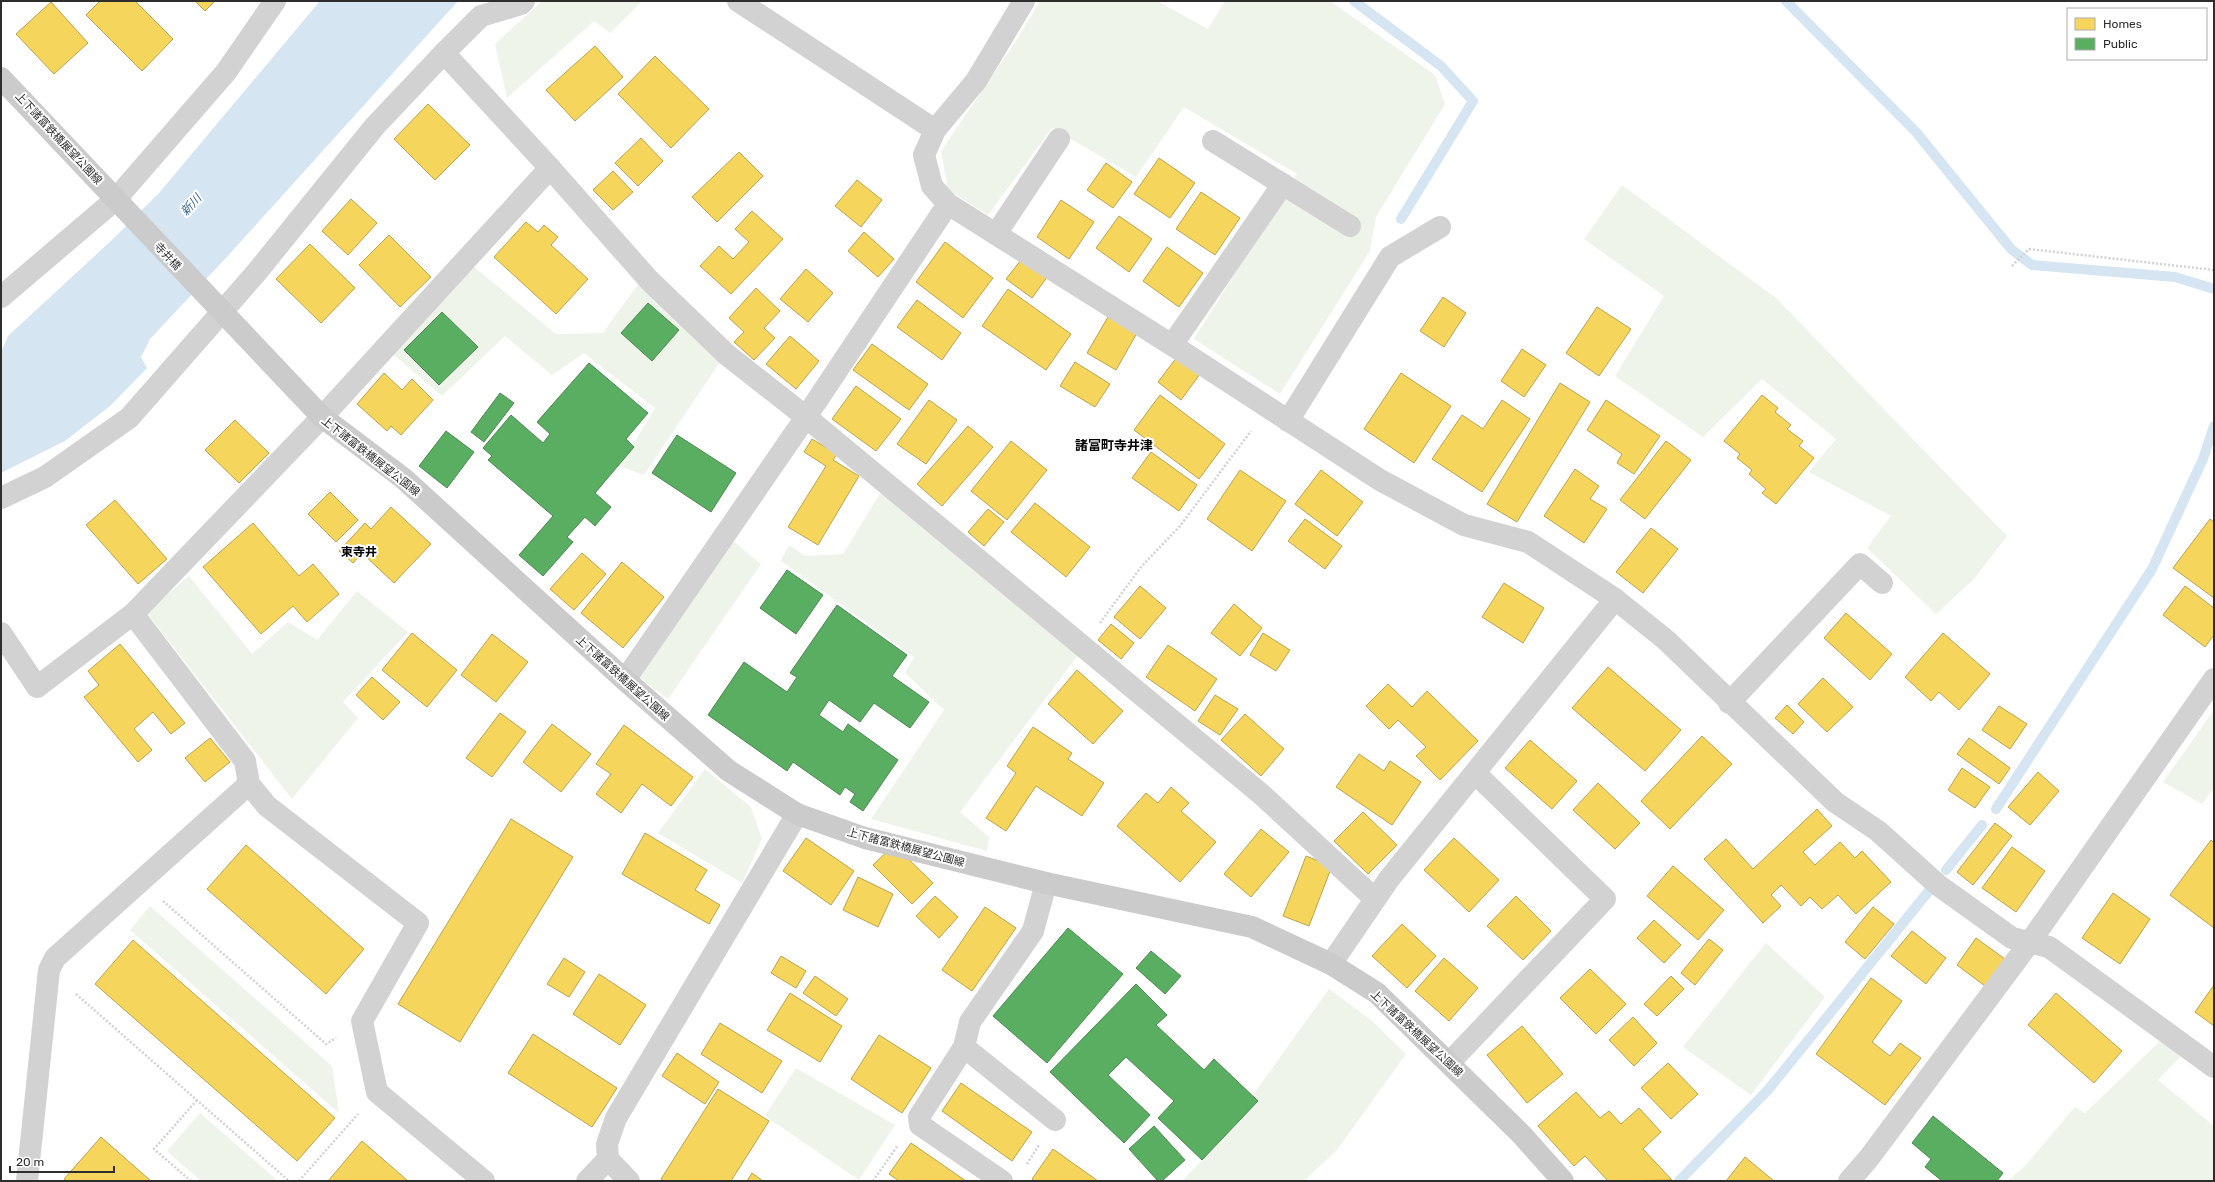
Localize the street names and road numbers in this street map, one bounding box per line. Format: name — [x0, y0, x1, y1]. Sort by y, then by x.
street label: 上下諸富鉄橋展望公園線 — [13, 90, 105, 187]
street label: 寺井橋 — [152, 240, 184, 273]
street label: 上下諸富鉄橋展望公園線 — [319, 414, 422, 499]
street label: 上下諸富鉄橋展望公園線 — [573, 633, 672, 724]
street label: 上下諸富鉄橋展望公園線 — [846, 826, 966, 869]
street label: 上下諸富鉄橋展望公園線 — [1368, 987, 1465, 1079]

